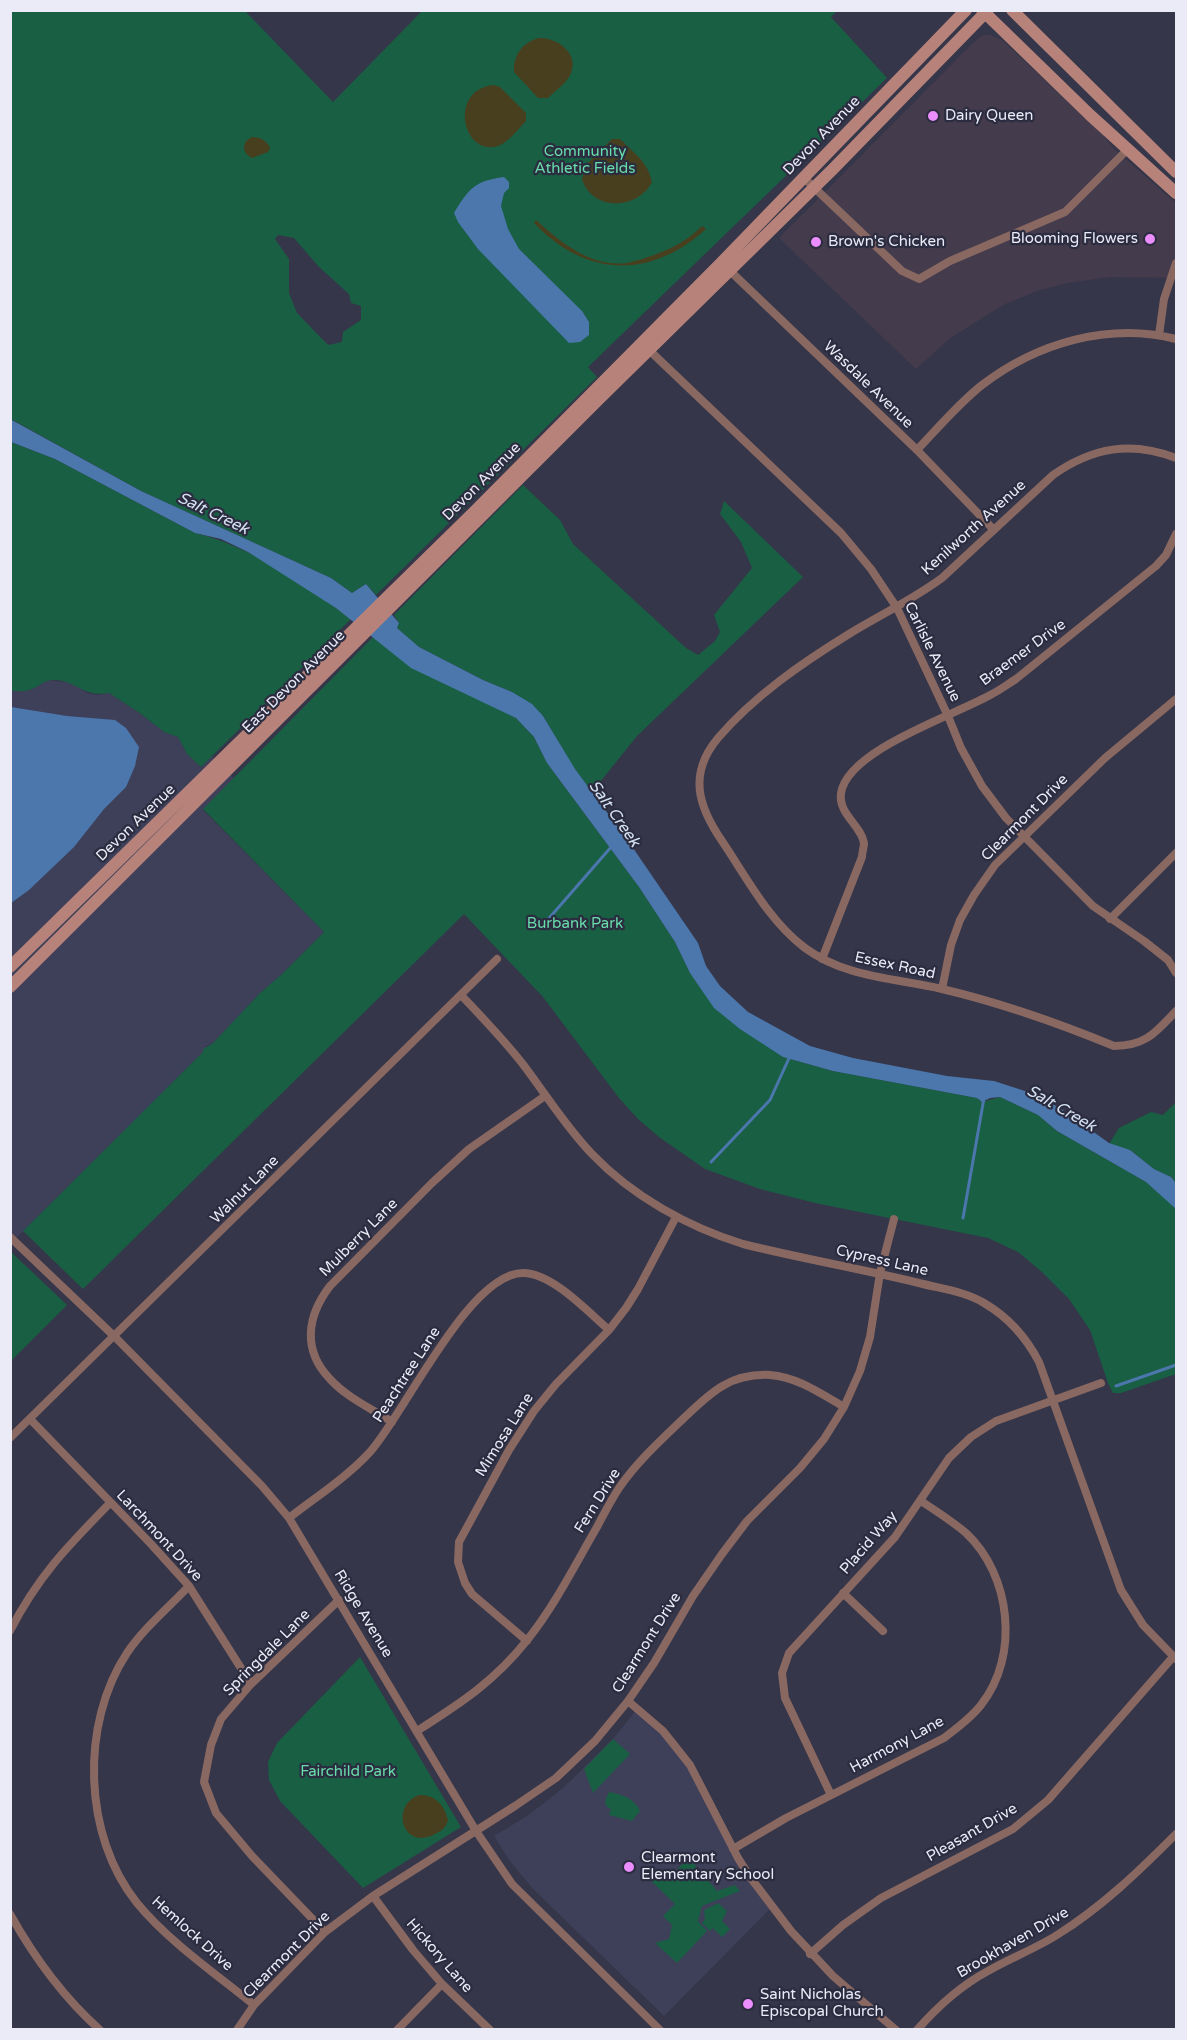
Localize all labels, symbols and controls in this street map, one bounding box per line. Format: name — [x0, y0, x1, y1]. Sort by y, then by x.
street label: Devon Avenue — [780, 93, 864, 179]
place label: Dairy Queen — [945, 107, 1033, 125]
marker: Dairy Queen — [926, 109, 940, 123]
park label: Community Athletic Fields — [535, 143, 635, 178]
place label: Blooming Flowers — [1011, 230, 1138, 248]
marker: Blooming Flowers — [1143, 232, 1157, 246]
place label: Brown's Chicken — [828, 233, 945, 251]
marker: Brown's Chicken — [809, 235, 823, 249]
street label: Wasdale Avenue — [819, 338, 917, 432]
street label: Devon Avenue — [439, 439, 525, 525]
street label: Kenilworth Avenue — [918, 476, 1030, 580]
water label: Salt Creek — [174, 489, 252, 539]
street label: Carlisle Avenue — [900, 599, 964, 705]
street label: Braemer Drive — [977, 616, 1069, 690]
street label: East Devon Avenue — [239, 627, 349, 737]
street label: Clearmont Drive — [978, 771, 1072, 865]
water label: Salt Creek — [584, 777, 644, 851]
street label: Devon Avenue — [93, 781, 179, 865]
park label: Burbank Park — [527, 915, 623, 933]
street label: Essex Road — [853, 949, 937, 983]
water label: Salt Creek — [1023, 1081, 1099, 1137]
street label: Walnut Lane — [207, 1152, 283, 1228]
street label: Mulberry Lane — [316, 1195, 402, 1281]
street label: Cypress Lane — [834, 1242, 930, 1280]
street label: Peachtree Lane — [369, 1324, 445, 1426]
street label: Mimosa Lane — [472, 1390, 538, 1480]
street label: Fern Drive — [571, 1465, 625, 1537]
street label: Larchmont Drive — [112, 1487, 206, 1585]
street label: Placid Way — [837, 1508, 901, 1578]
street label: Ridge Avenue — [330, 1567, 396, 1661]
street label: Clearmont Drive — [609, 1589, 685, 1697]
street label: Springdale Lane — [220, 1606, 314, 1700]
street label: Harmony Lane — [847, 1713, 947, 1777]
park label: Fairchild Park — [300, 1763, 396, 1781]
street label: Pleasant Drive — [923, 1800, 1021, 1866]
place label: Clearmont Elementary School — [641, 1849, 774, 1884]
marker: Clearmont Elementary School — [622, 1860, 636, 1874]
street label: Hemlock Drive — [148, 1893, 236, 1975]
street label: Brookhaven Drive — [954, 1904, 1072, 1982]
street label: Clearmont Drive — [240, 1908, 334, 2002]
street label: Hickory Lane — [402, 1915, 476, 1997]
place label: Saint Nicholas Episcopal Church — [760, 1986, 884, 2021]
marker: Saint Nicholas Episcopal Church — [741, 1997, 755, 2011]

